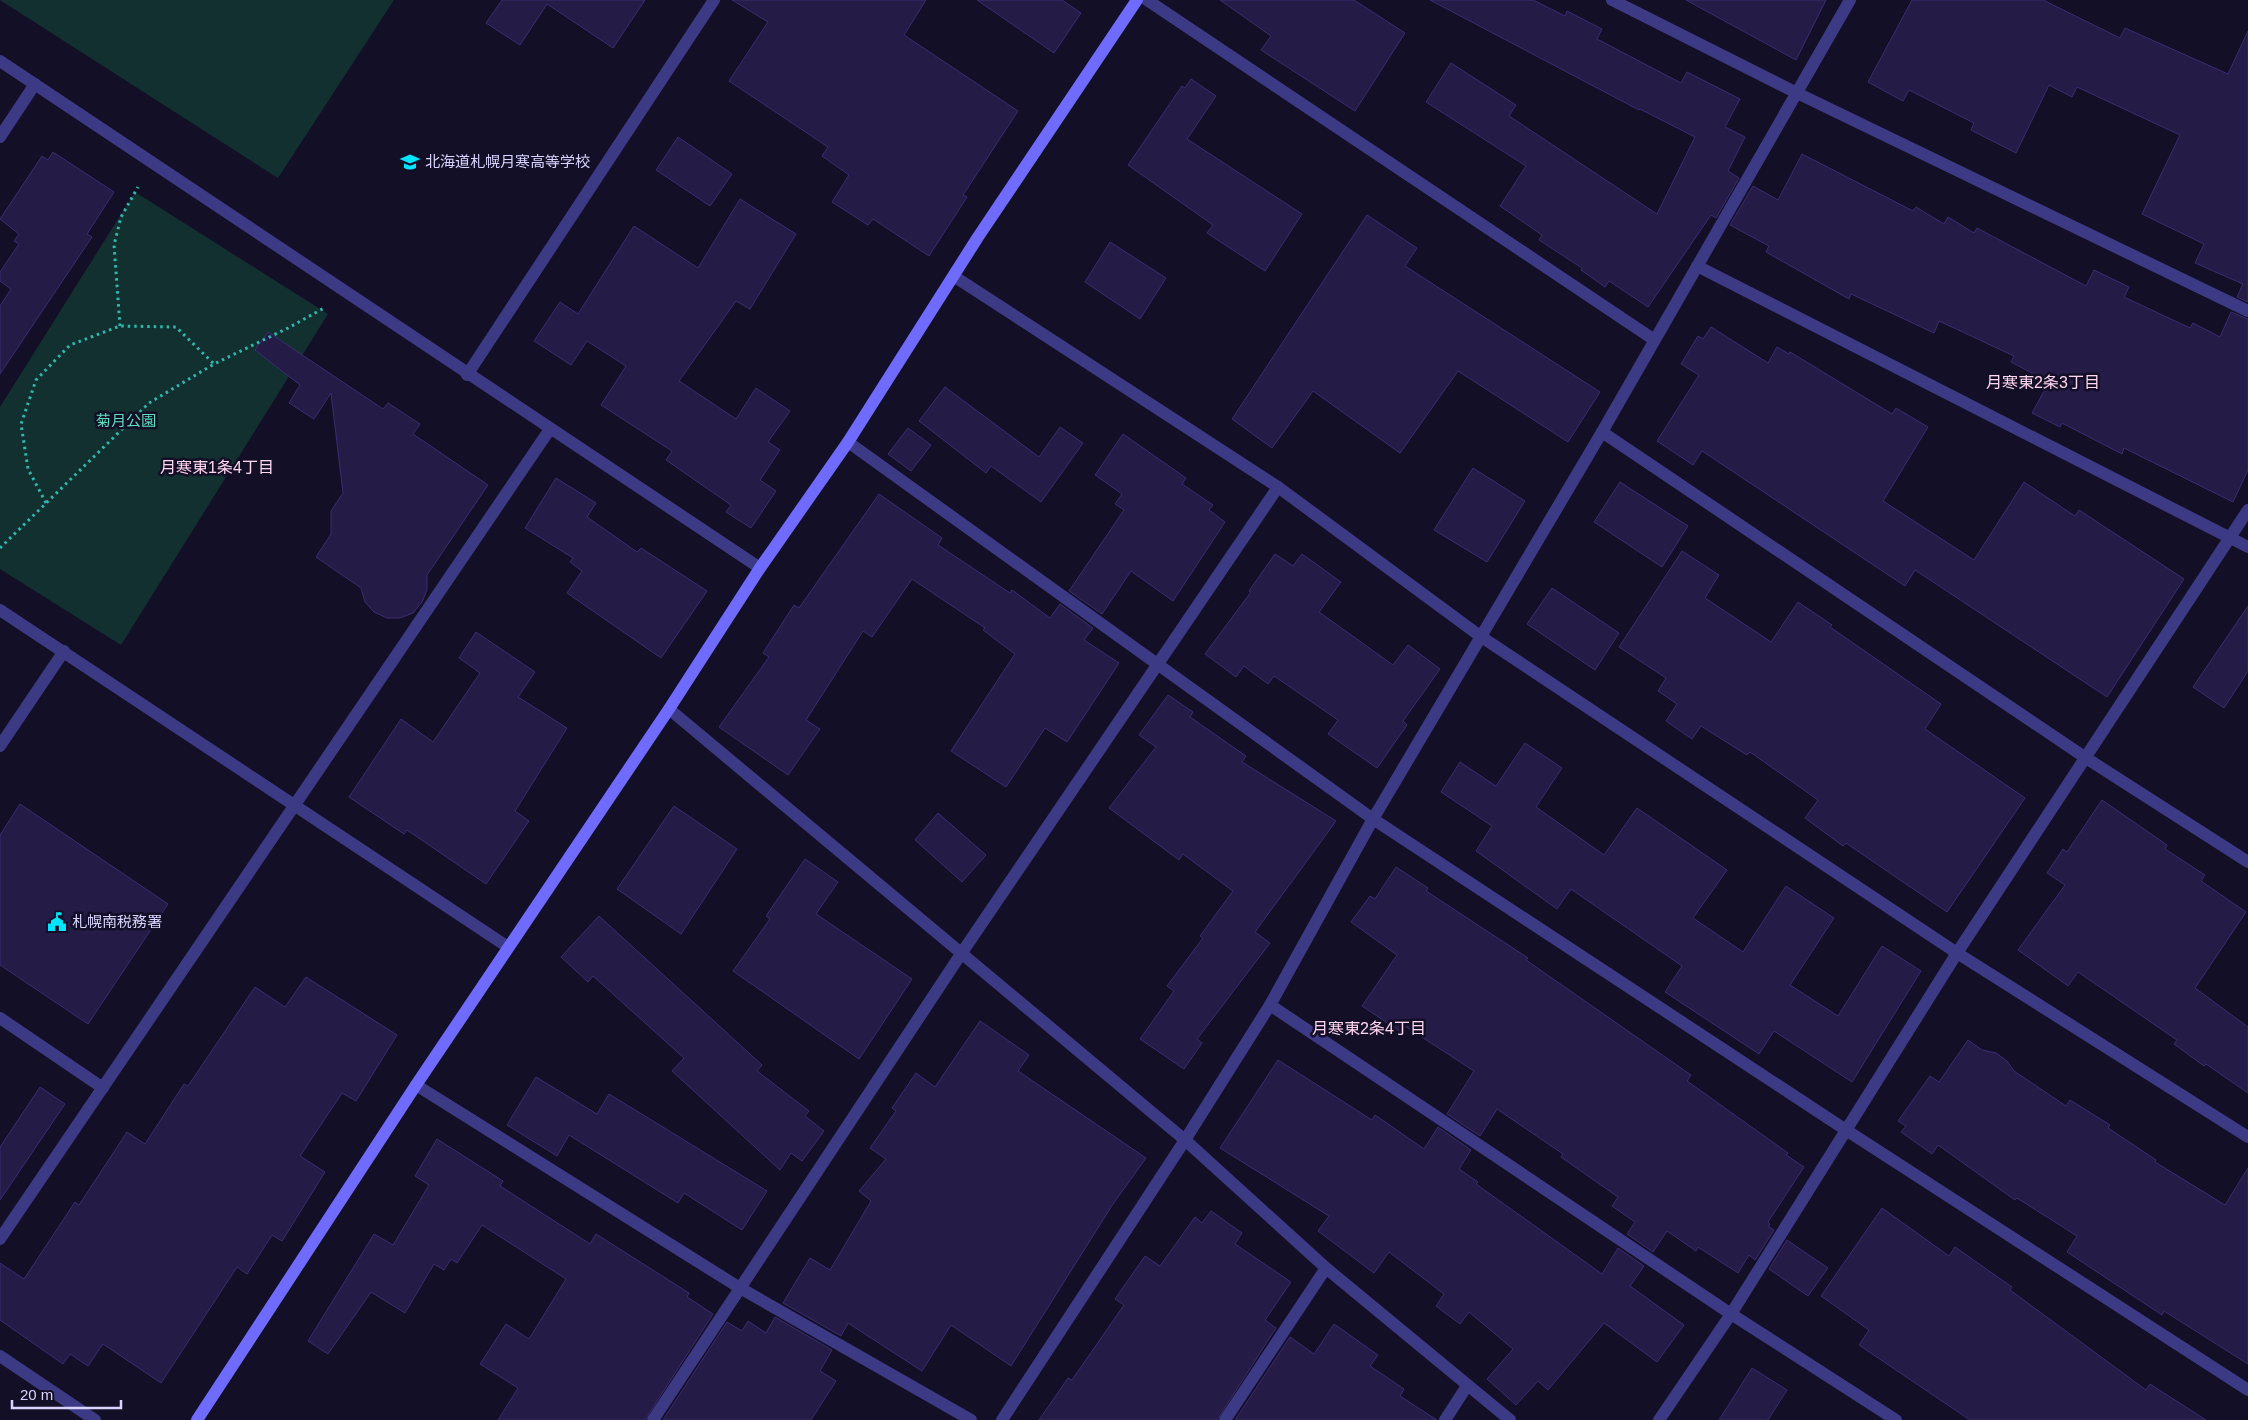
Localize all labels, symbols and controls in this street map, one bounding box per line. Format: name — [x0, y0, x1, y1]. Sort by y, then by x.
school or university icon: 北海道札幌月寒高等学校 — [399, 151, 421, 173]
place label: 北海道札幌月寒高等学校 — [425, 153, 590, 170]
district label: 月寒東2条3丁目 — [1986, 374, 2100, 391]
park label: 菊月公園 — [96, 412, 156, 429]
district label: 月寒東1条4丁目 — [160, 459, 274, 476]
public building icon: 札幌南税務署 — [46, 911, 68, 933]
place label: 札幌南税務署 — [72, 913, 162, 930]
district label: 月寒東2条4丁目 — [1312, 1020, 1426, 1037]
scale bar — [12, 1378, 121, 1410]
text: 20 m — [20, 1386, 53, 1403]

